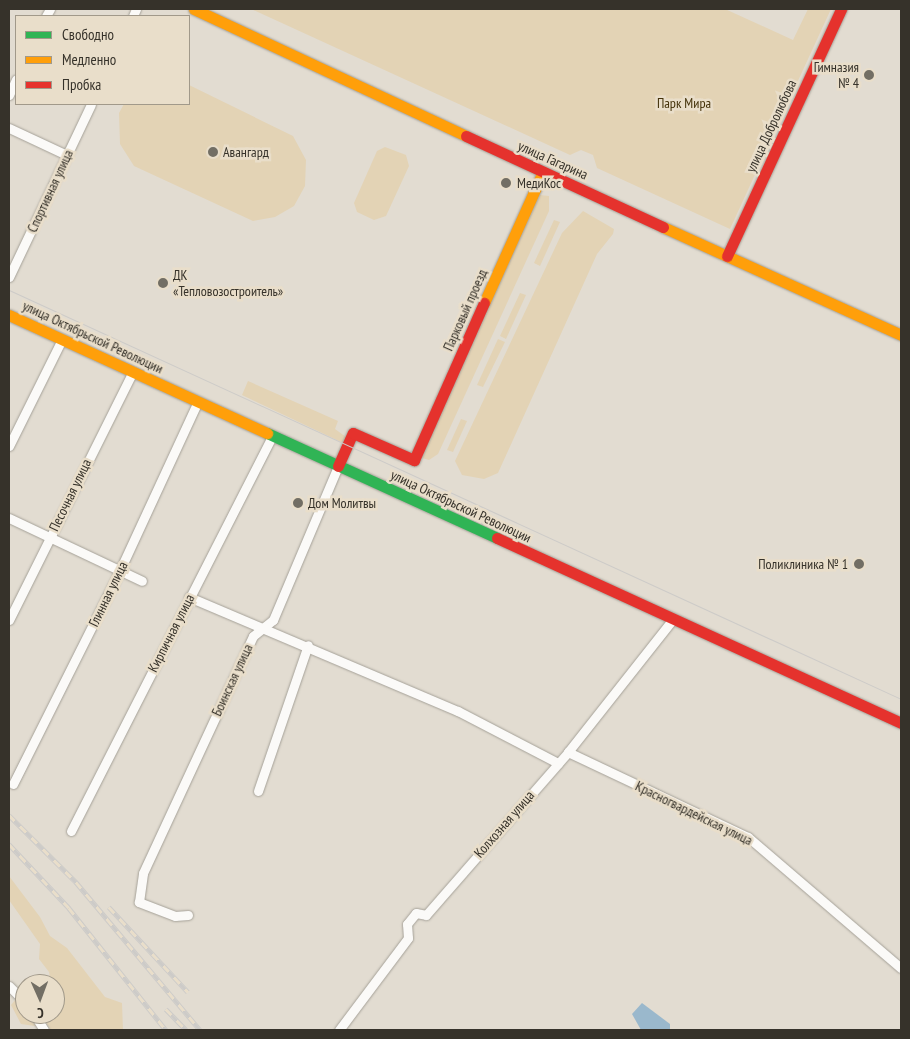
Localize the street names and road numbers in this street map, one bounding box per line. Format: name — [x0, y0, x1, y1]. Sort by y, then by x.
street label: улица Добролюбова — [742, 77, 800, 175]
street label: улица Гагарина — [515, 137, 591, 183]
street label: Спортивная улица — [23, 147, 77, 235]
street label: Парковый проезд — [439, 267, 491, 353]
street label: улица Октябрьской Революции — [20, 297, 166, 377]
street label: Песочная улица — [45, 456, 95, 534]
street label: улица Октябрьской Революции — [388, 466, 534, 546]
street label: Глинная улица — [85, 559, 131, 629]
street label: Кирпичная улица — [144, 591, 198, 675]
street label: Боинская улица — [208, 641, 256, 719]
street label: Красногвардейская улица — [633, 777, 755, 849]
street label: Колхозная улица — [470, 787, 538, 861]

